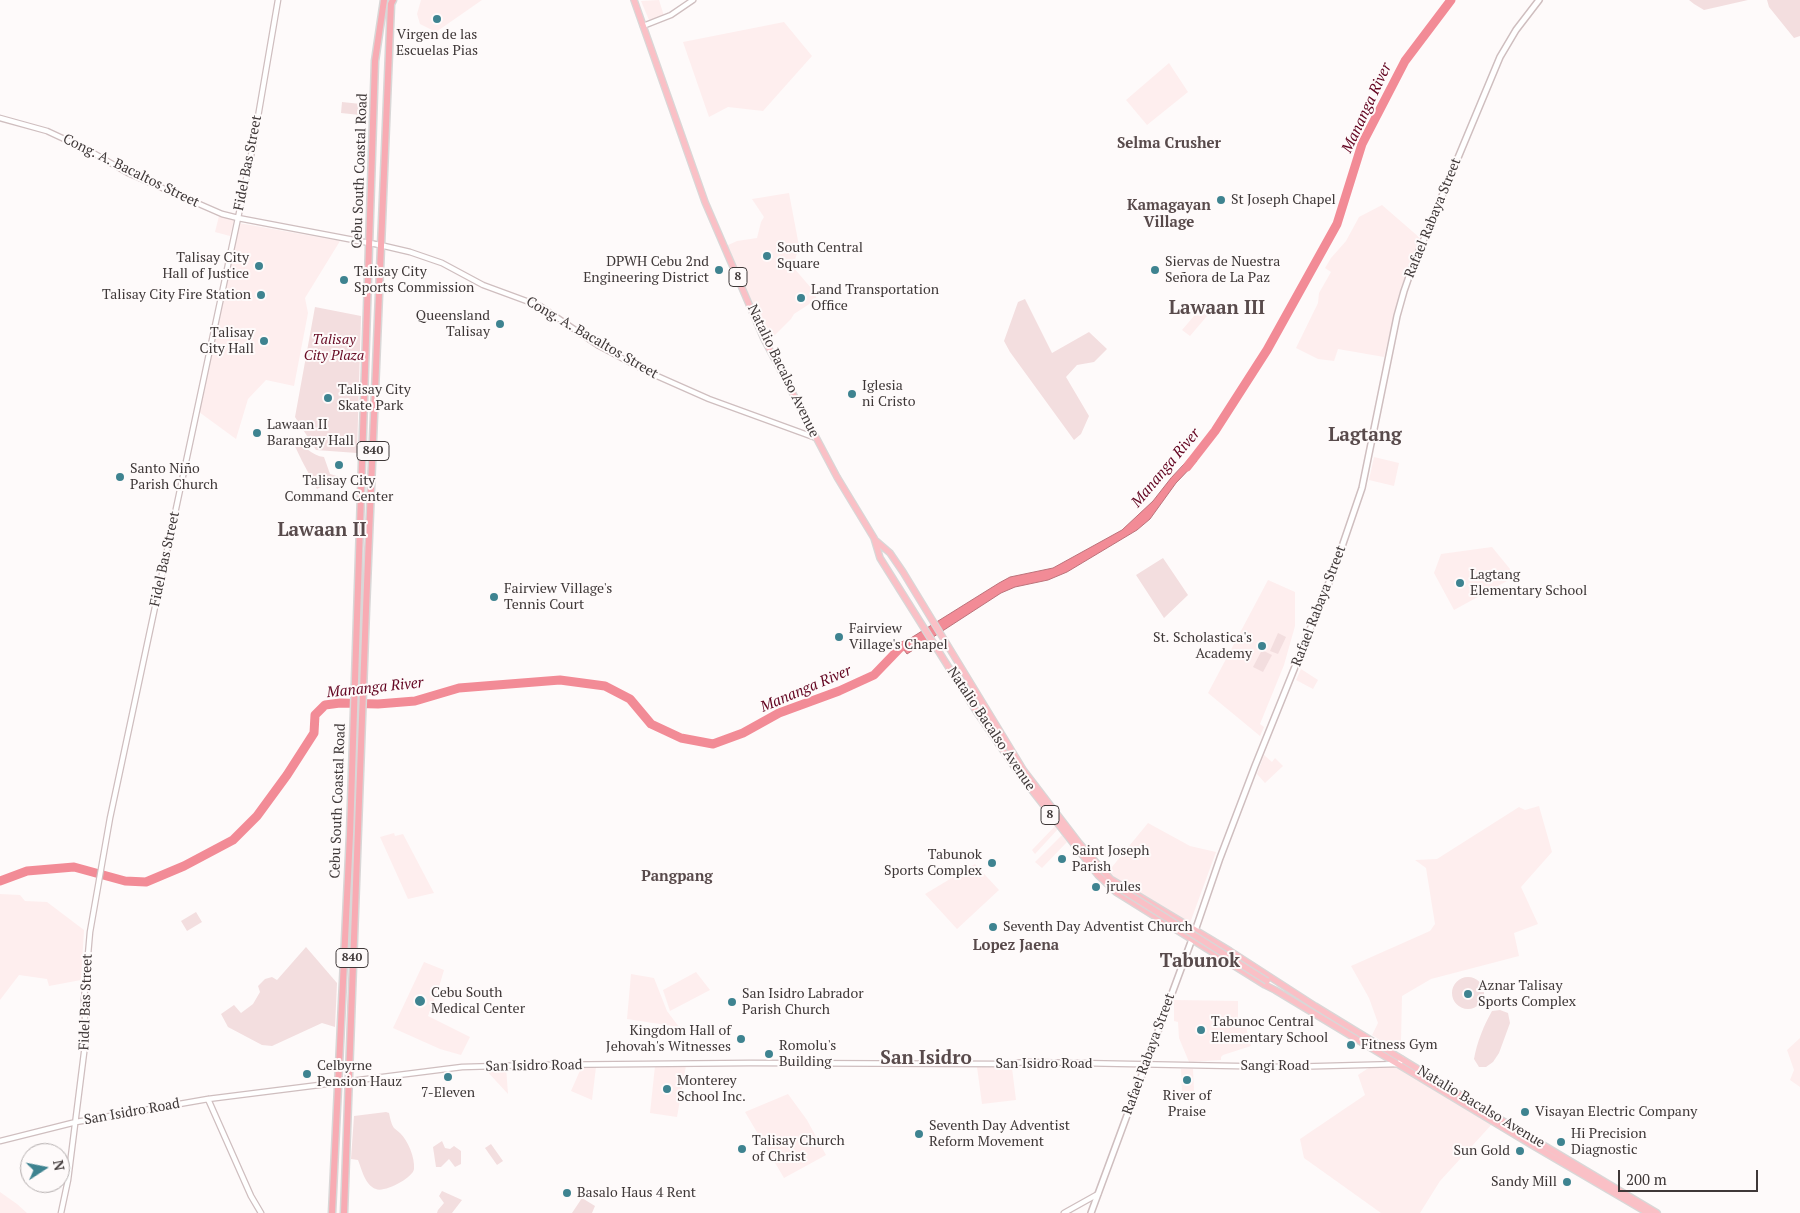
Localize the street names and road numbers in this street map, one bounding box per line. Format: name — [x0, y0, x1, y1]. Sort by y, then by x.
street label: Cebu South Coastal Road — [349, 93, 371, 249]
street label: Fidel Bas Street — [231, 114, 265, 212]
street label: Cong. A. Bacaltos Street — [60, 131, 202, 211]
street label: Rafael Rabaya Street — [1401, 155, 1465, 281]
road number: 8 — [729, 268, 747, 286]
street label: Cong. A. Bacaltos Street — [523, 293, 661, 383]
street label: Natalio Bacalso Avenue — [744, 302, 822, 440]
road number: 840 — [357, 442, 389, 461]
street label: Fidel Bas Street — [147, 510, 183, 608]
street label: Rafael Rabaya Street — [1288, 543, 1350, 669]
street label: Natalio Bacalso Avenue — [943, 664, 1039, 794]
street label: Cebu South Coastal Road — [327, 723, 349, 879]
road number: 8 — [1041, 806, 1059, 824]
road number: 840 — [336, 948, 368, 968]
street label: Fidel Bas Street — [76, 953, 96, 1051]
street label: Rafael Rabaya Street — [1119, 991, 1179, 1117]
street label: San Isidro Road — [995, 1056, 1093, 1072]
street label: San Isidro Road — [485, 1057, 583, 1075]
street label: Sangi Road — [1240, 1058, 1310, 1074]
street label: Natalio Bacalso Avenue — [1414, 1062, 1548, 1152]
street label: San Isidro Road — [83, 1095, 181, 1129]

